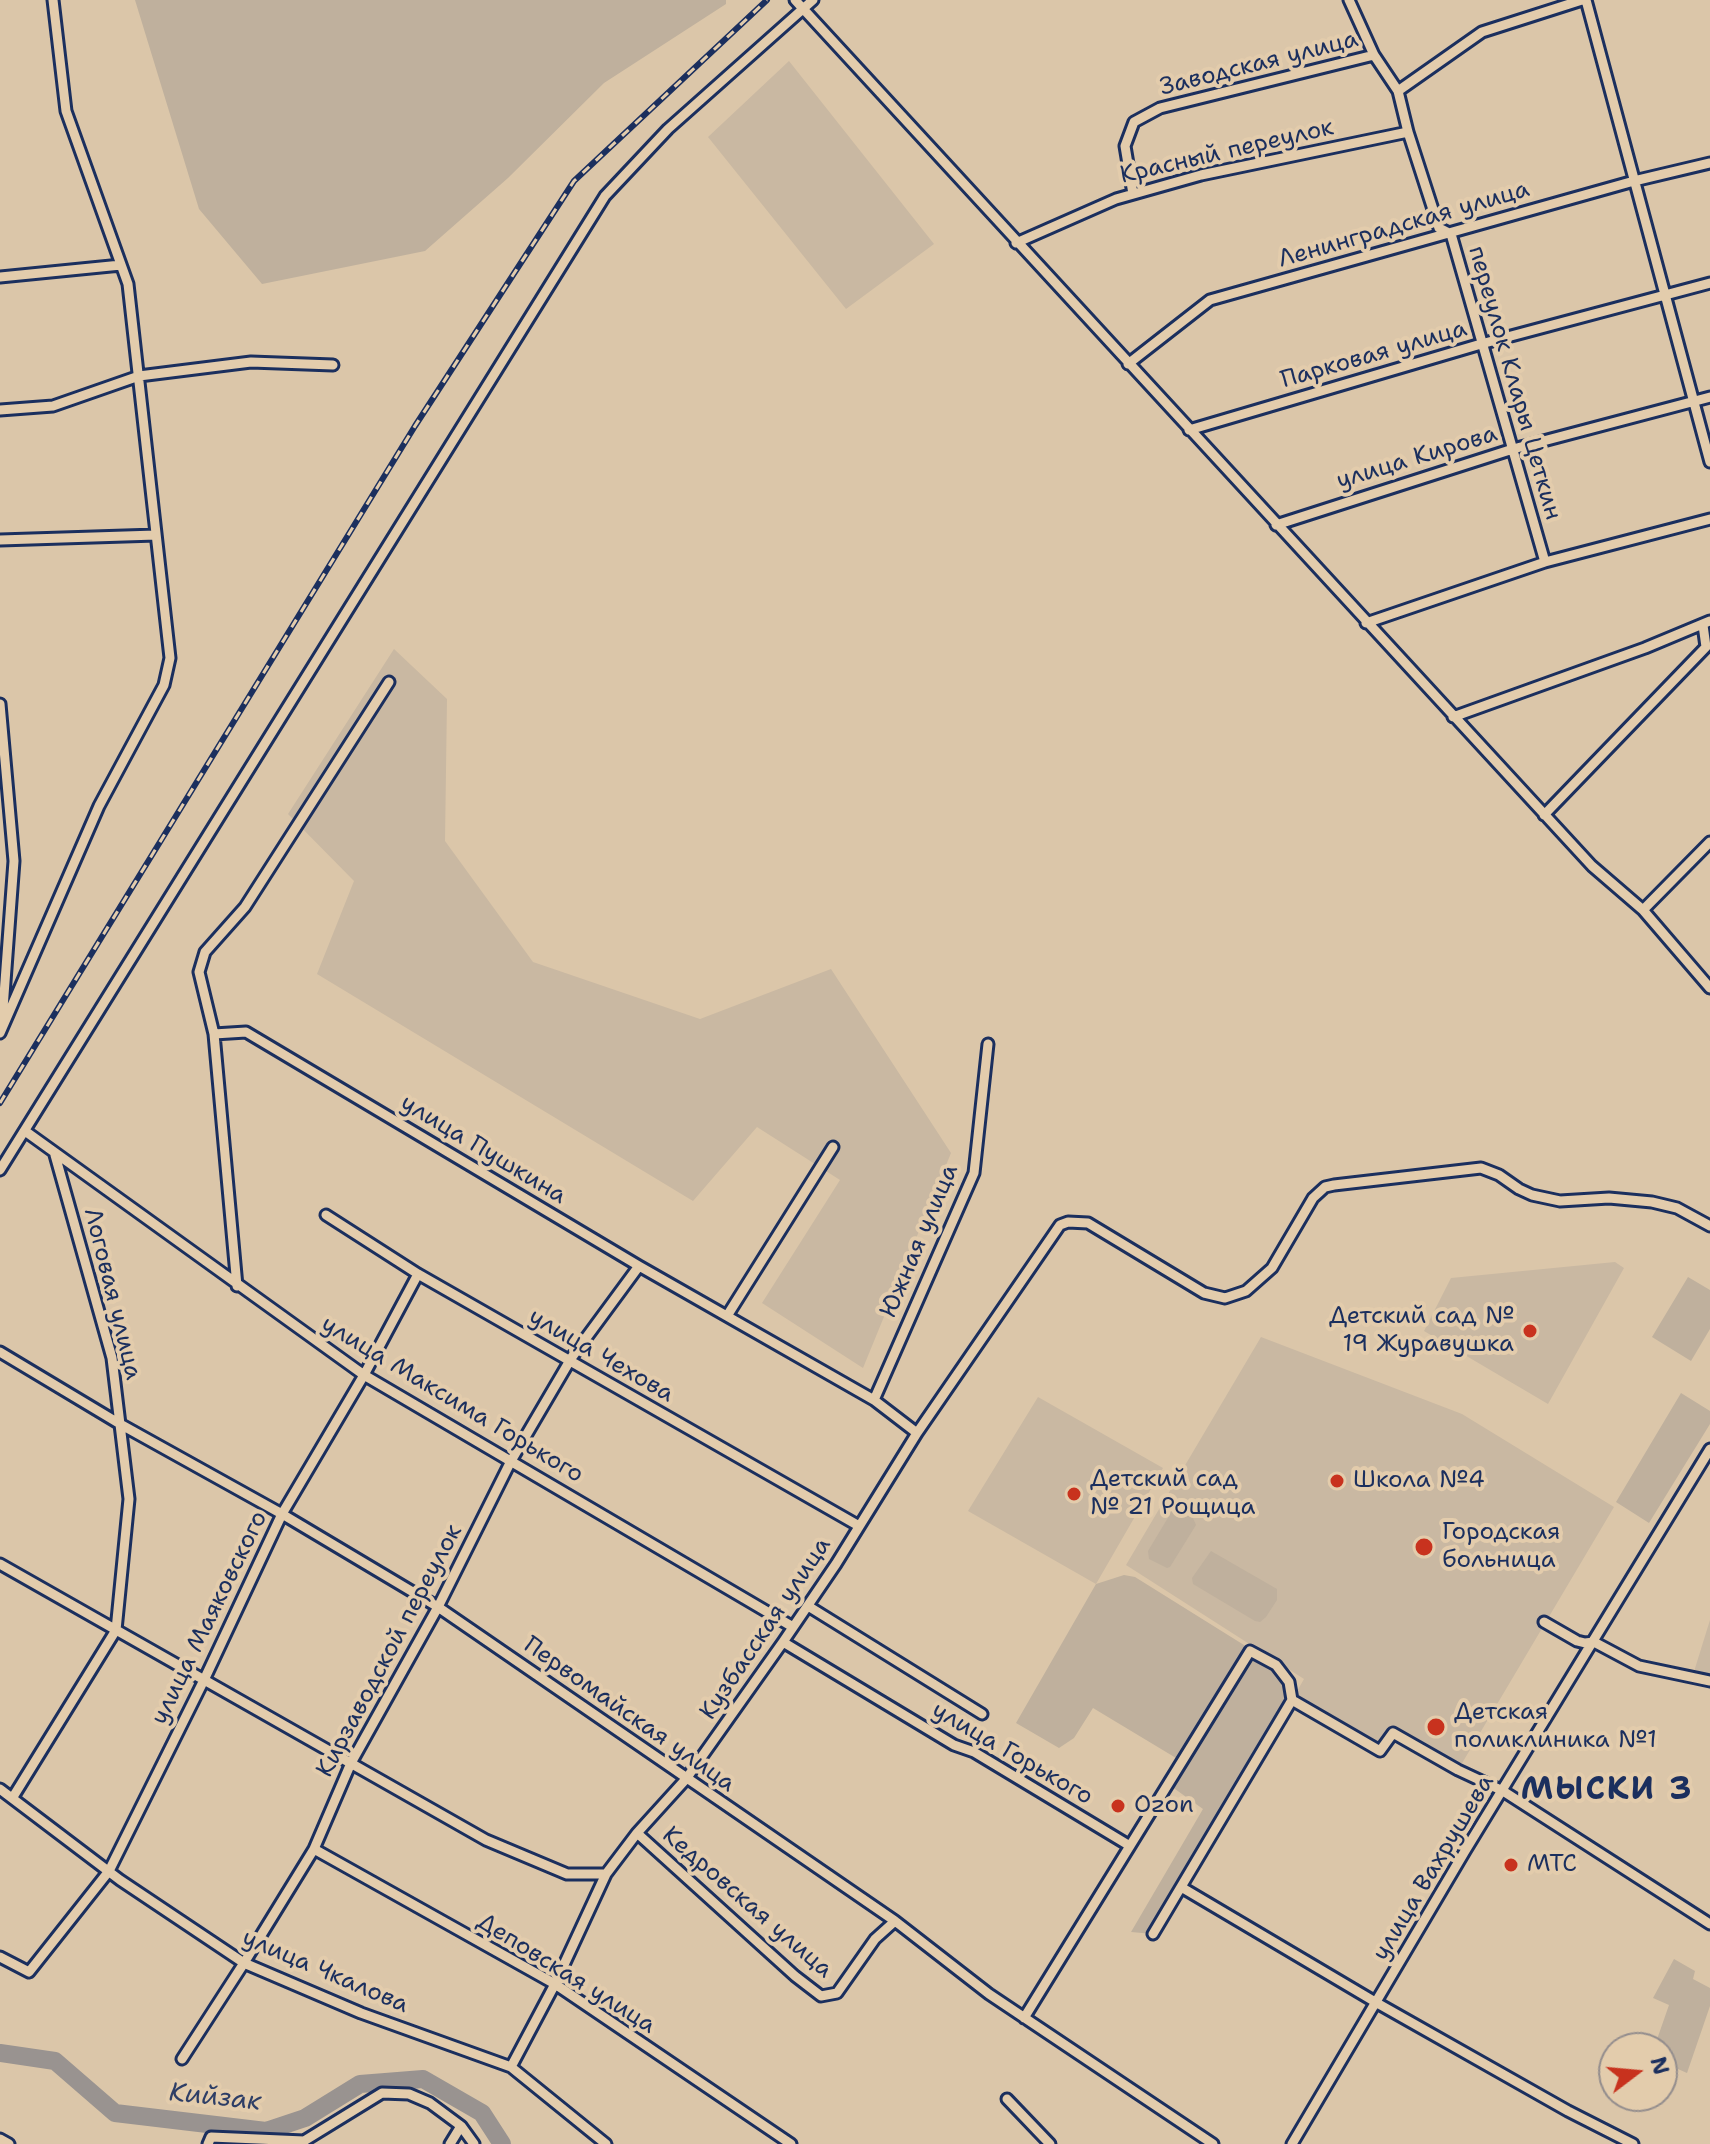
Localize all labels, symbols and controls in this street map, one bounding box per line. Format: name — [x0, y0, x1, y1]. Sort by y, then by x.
street label: Заводская улица — [1157, 25, 1361, 103]
street label: Красный переулок — [1117, 113, 1337, 191]
street label: Ленинградская улица — [1275, 175, 1533, 275]
street label: переулок Клары Цеткин — [1461, 243, 1567, 523]
street label: Парковая улица — [1278, 315, 1470, 395]
street label: улица Кирова — [1333, 420, 1501, 496]
street label: улица Пушкина — [395, 1089, 571, 1211]
street label: Южная улица — [875, 1160, 965, 1322]
street label: Логовая улица — [77, 1205, 147, 1383]
street label: улица Чехова — [523, 1303, 679, 1409]
place label: Детский сад № 19 Журавушка — [1329, 1303, 1514, 1359]
street label: улица Максима Горького — [316, 1310, 588, 1490]
marker: Детский сад № 19 Журавушка — [1521, 1322, 1539, 1340]
place label: Детский сад № 21 Рощица — [1090, 1466, 1255, 1522]
place label: Школа №4 — [1353, 1467, 1485, 1495]
marker: Школа №4 — [1328, 1472, 1346, 1490]
marker: Детский сад № 21 Рощица — [1065, 1485, 1083, 1503]
street label: улица Маяковского — [146, 1507, 274, 1729]
place label: Городская больница — [1442, 1519, 1560, 1575]
street label: Кирзаводской переулок — [311, 1520, 469, 1782]
street label: Кузбасская улица — [694, 1532, 838, 1726]
marker: Городская больница — [1413, 1536, 1435, 1558]
street label: Первомайская улица — [518, 1631, 740, 1799]
street label: улица Горького — [926, 1696, 1098, 1812]
place label: Детская поликлиника №1 — [1454, 1699, 1657, 1755]
marker: Детская поликлиника №1 — [1425, 1716, 1447, 1738]
street label: улица Вахрушева — [1367, 1770, 1501, 1966]
district label: МЫСКИ 3 — [1521, 1772, 1693, 1810]
place label: Ozon — [1134, 1792, 1194, 1820]
marker: Ozon — [1109, 1797, 1127, 1815]
street label: Кедровская улица — [656, 1821, 838, 1985]
place label: МТС — [1527, 1851, 1577, 1879]
marker: МТС — [1502, 1856, 1520, 1874]
street label: Деповская улица — [471, 1907, 661, 2041]
street label: улица Чкалова — [238, 1924, 412, 2020]
north arrow — [1598, 2032, 1678, 2112]
text: N — [1643, 2053, 1676, 2078]
water label: Кийзак — [167, 2078, 263, 2118]

